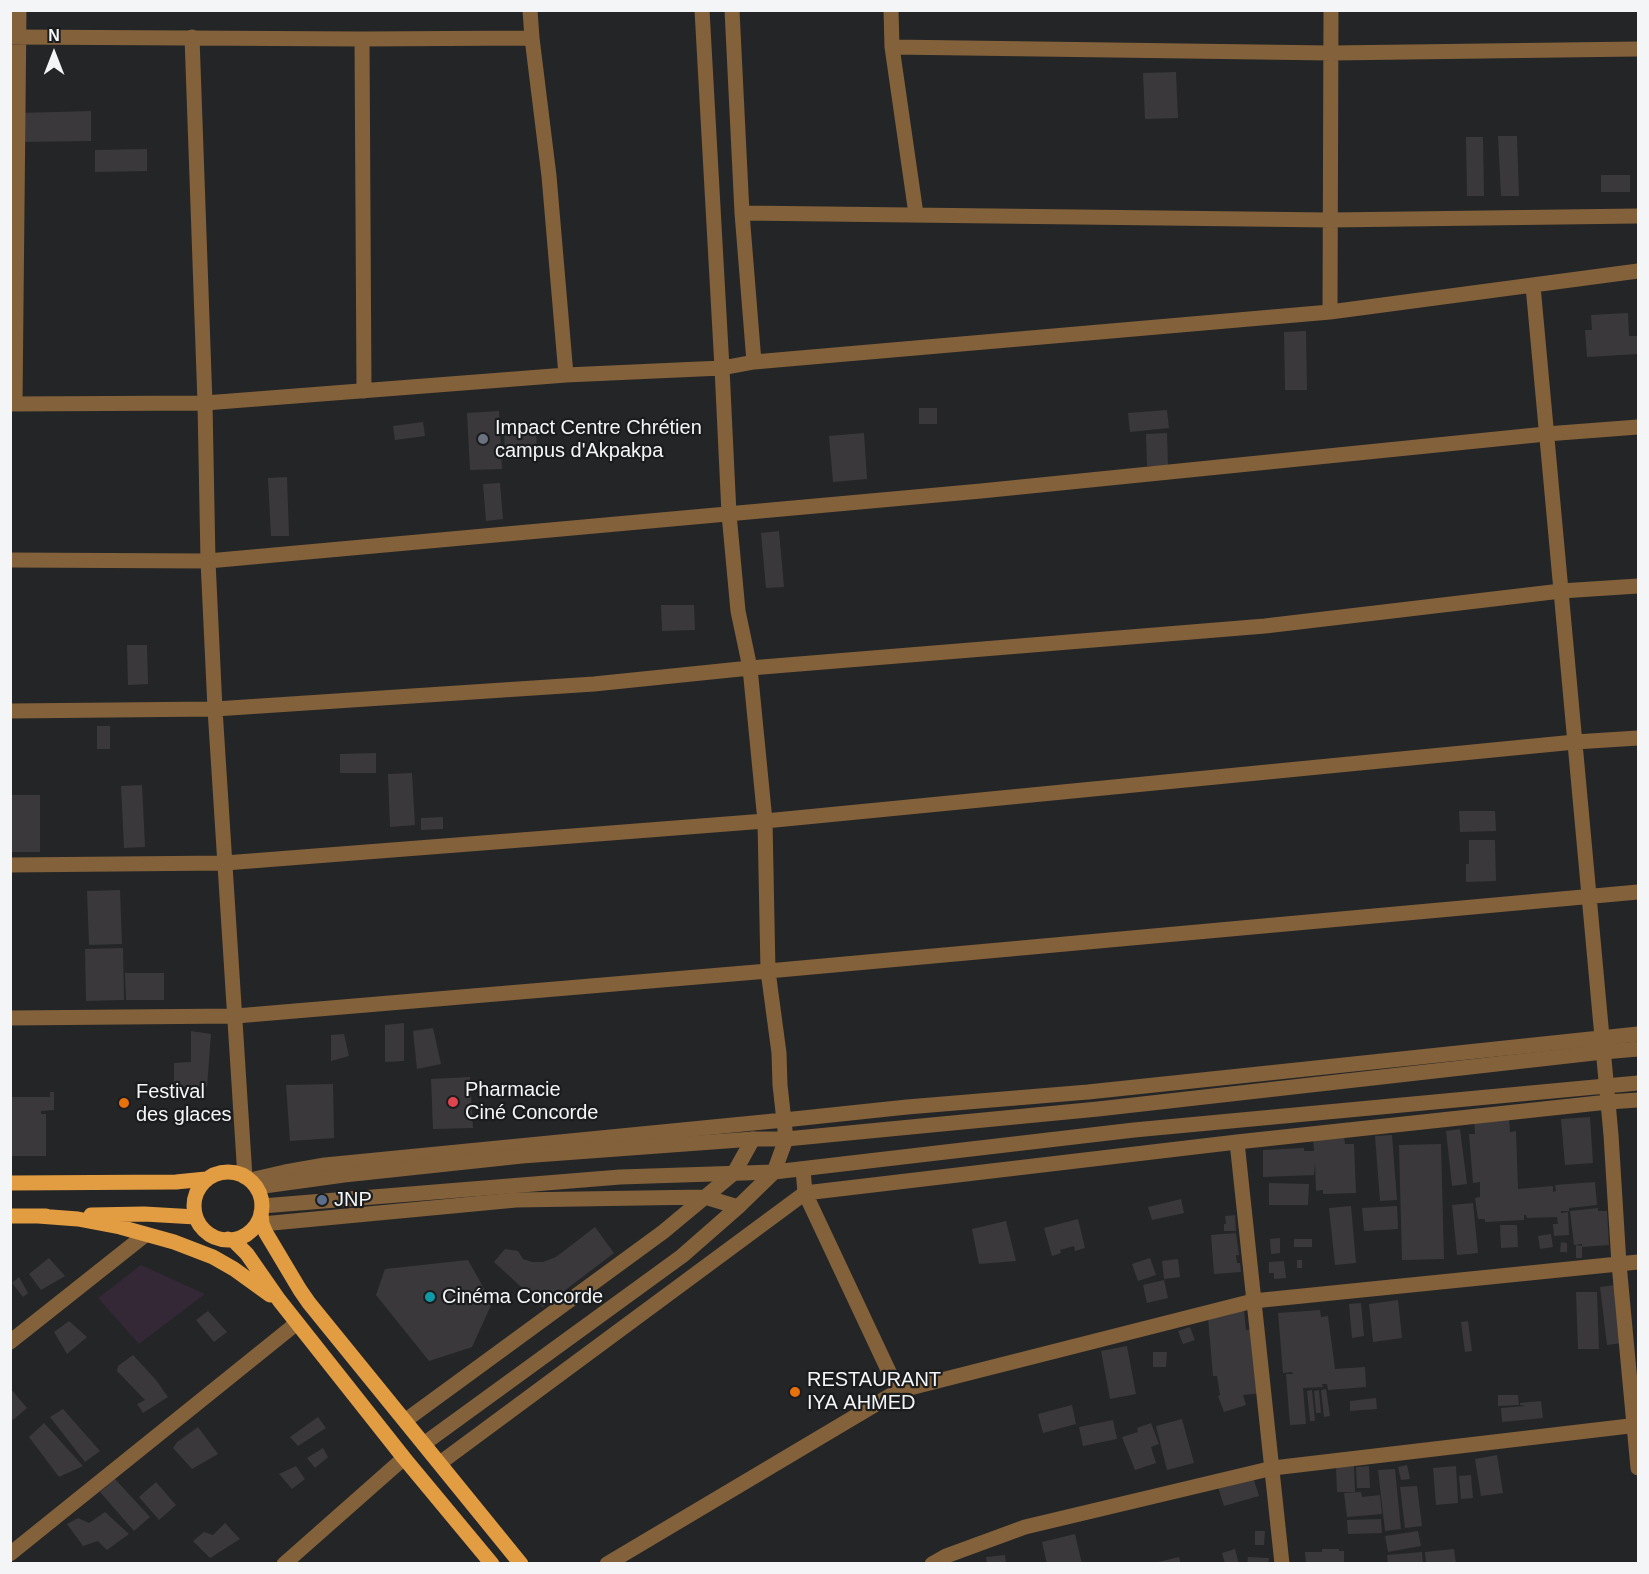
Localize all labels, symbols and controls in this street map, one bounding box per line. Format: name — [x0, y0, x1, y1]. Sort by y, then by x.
north arrow — [24, 24, 84, 84]
text: N — [48, 27, 60, 44]
place label: Impact Centre Chrétien campus d'Akpakpa — [495, 416, 702, 463]
marker: Impact Centre Chrétien campus d'Akpakpa — [476, 432, 490, 446]
place label: Pharmacie Ciné Concorde — [465, 1078, 598, 1125]
place label: Festival des glaces — [136, 1080, 232, 1127]
marker: Pharmacie Ciné Concorde — [446, 1095, 460, 1109]
marker: Festival des glaces — [117, 1096, 131, 1110]
place label: JNP — [334, 1188, 372, 1212]
marker: JNP — [315, 1193, 329, 1207]
place label: Cinéma Concorde — [442, 1285, 603, 1309]
marker: Cinéma Concorde — [423, 1290, 437, 1304]
place label: RESTAURANT IYA AHMED — [807, 1368, 941, 1415]
marker: RESTAURANT IYA AHMED — [788, 1385, 802, 1399]

